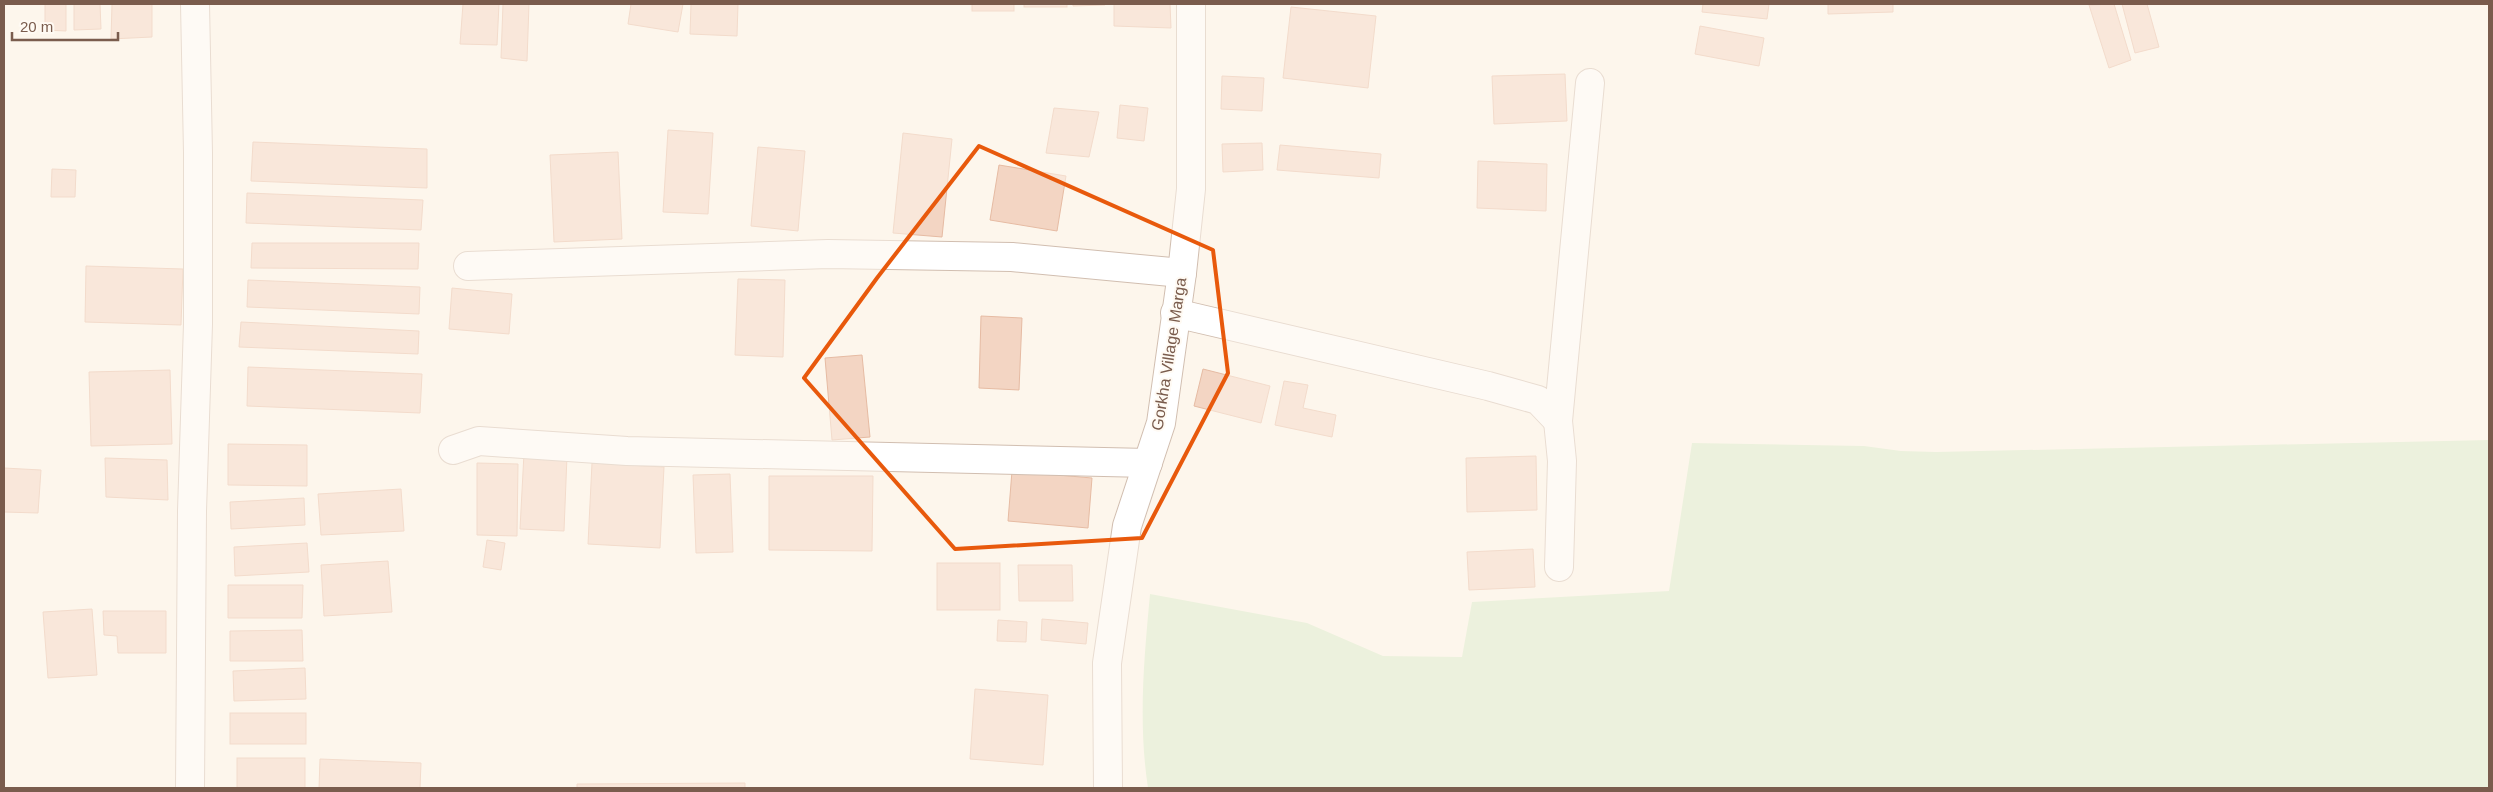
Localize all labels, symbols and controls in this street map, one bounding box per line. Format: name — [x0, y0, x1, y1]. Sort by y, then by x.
scale bar — [12, 10, 119, 42]
text: 20 m — [20, 18, 53, 35]
street label: Gorkha Village Marga — [1149, 276, 1189, 432]

